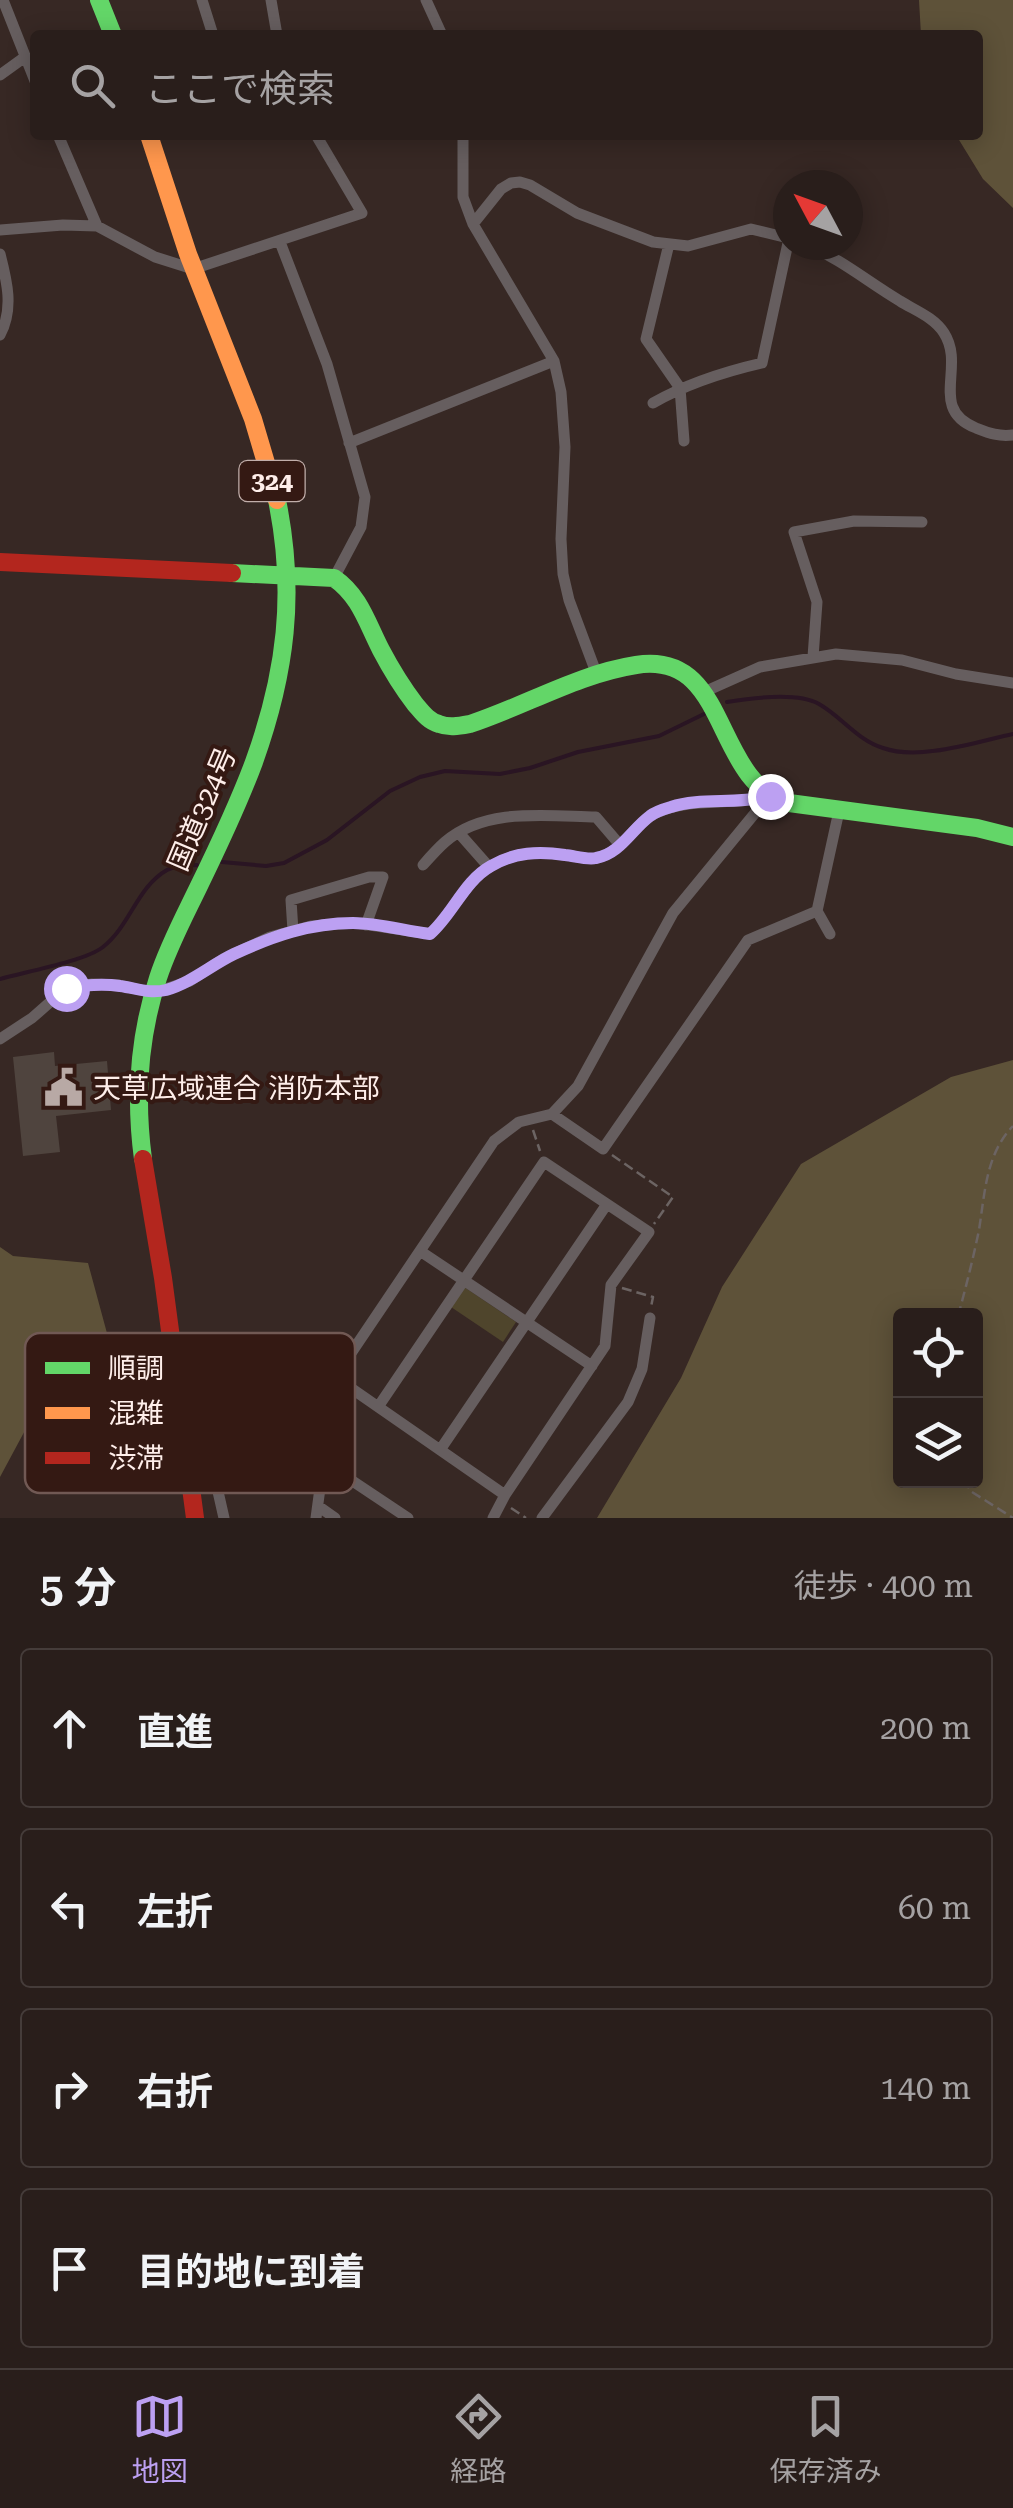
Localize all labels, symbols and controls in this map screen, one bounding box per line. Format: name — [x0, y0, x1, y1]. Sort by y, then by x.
search box — [30, 30, 983, 140]
icon: search — [65, 58, 120, 113]
text: ここで検索 — [145, 67, 335, 111]
north arrow — [773, 170, 863, 260]
road number: 324 — [240, 461, 304, 501]
street label: 国道324号 — [161, 742, 243, 876]
route end — [748, 774, 794, 820]
route start — [44, 966, 90, 1012]
public building icon: 天草広域連合 消防本部 — [42, 1067, 84, 1109]
place label: 天草広域連合 消防本部 — [93, 1072, 380, 1105]
map controls — [893, 1308, 983, 1488]
button: locate — [893, 1308, 983, 1398]
legend — [25, 1333, 355, 1493]
text: 順調 — [108, 1352, 164, 1385]
text: 混雑 — [108, 1397, 164, 1430]
button: layers — [893, 1398, 983, 1488]
text: 渋滞 — [108, 1442, 164, 1475]
text: 5 分 — [40, 1563, 116, 1612]
text: 徒歩 · 400 m — [794, 1567, 973, 1605]
icon: ahead — [42, 1701, 97, 1756]
text: 200 m — [880, 1709, 971, 1747]
text: 直進 — [137, 1710, 213, 1754]
icon: left — [42, 1881, 97, 1936]
text: 60 m — [898, 1889, 971, 1927]
text: 左折 — [137, 1890, 213, 1934]
icon: right — [42, 2061, 97, 2116]
text: 140 m — [880, 2069, 971, 2107]
text: 右折 — [137, 2070, 213, 2114]
icon: arrive — [42, 2241, 97, 2296]
text: 目的地に到着 — [137, 2250, 365, 2294]
tab: 地図 — [131, 2389, 188, 2489]
tab: 経路 — [450, 2389, 507, 2489]
tab: 保存済み — [769, 2389, 882, 2489]

